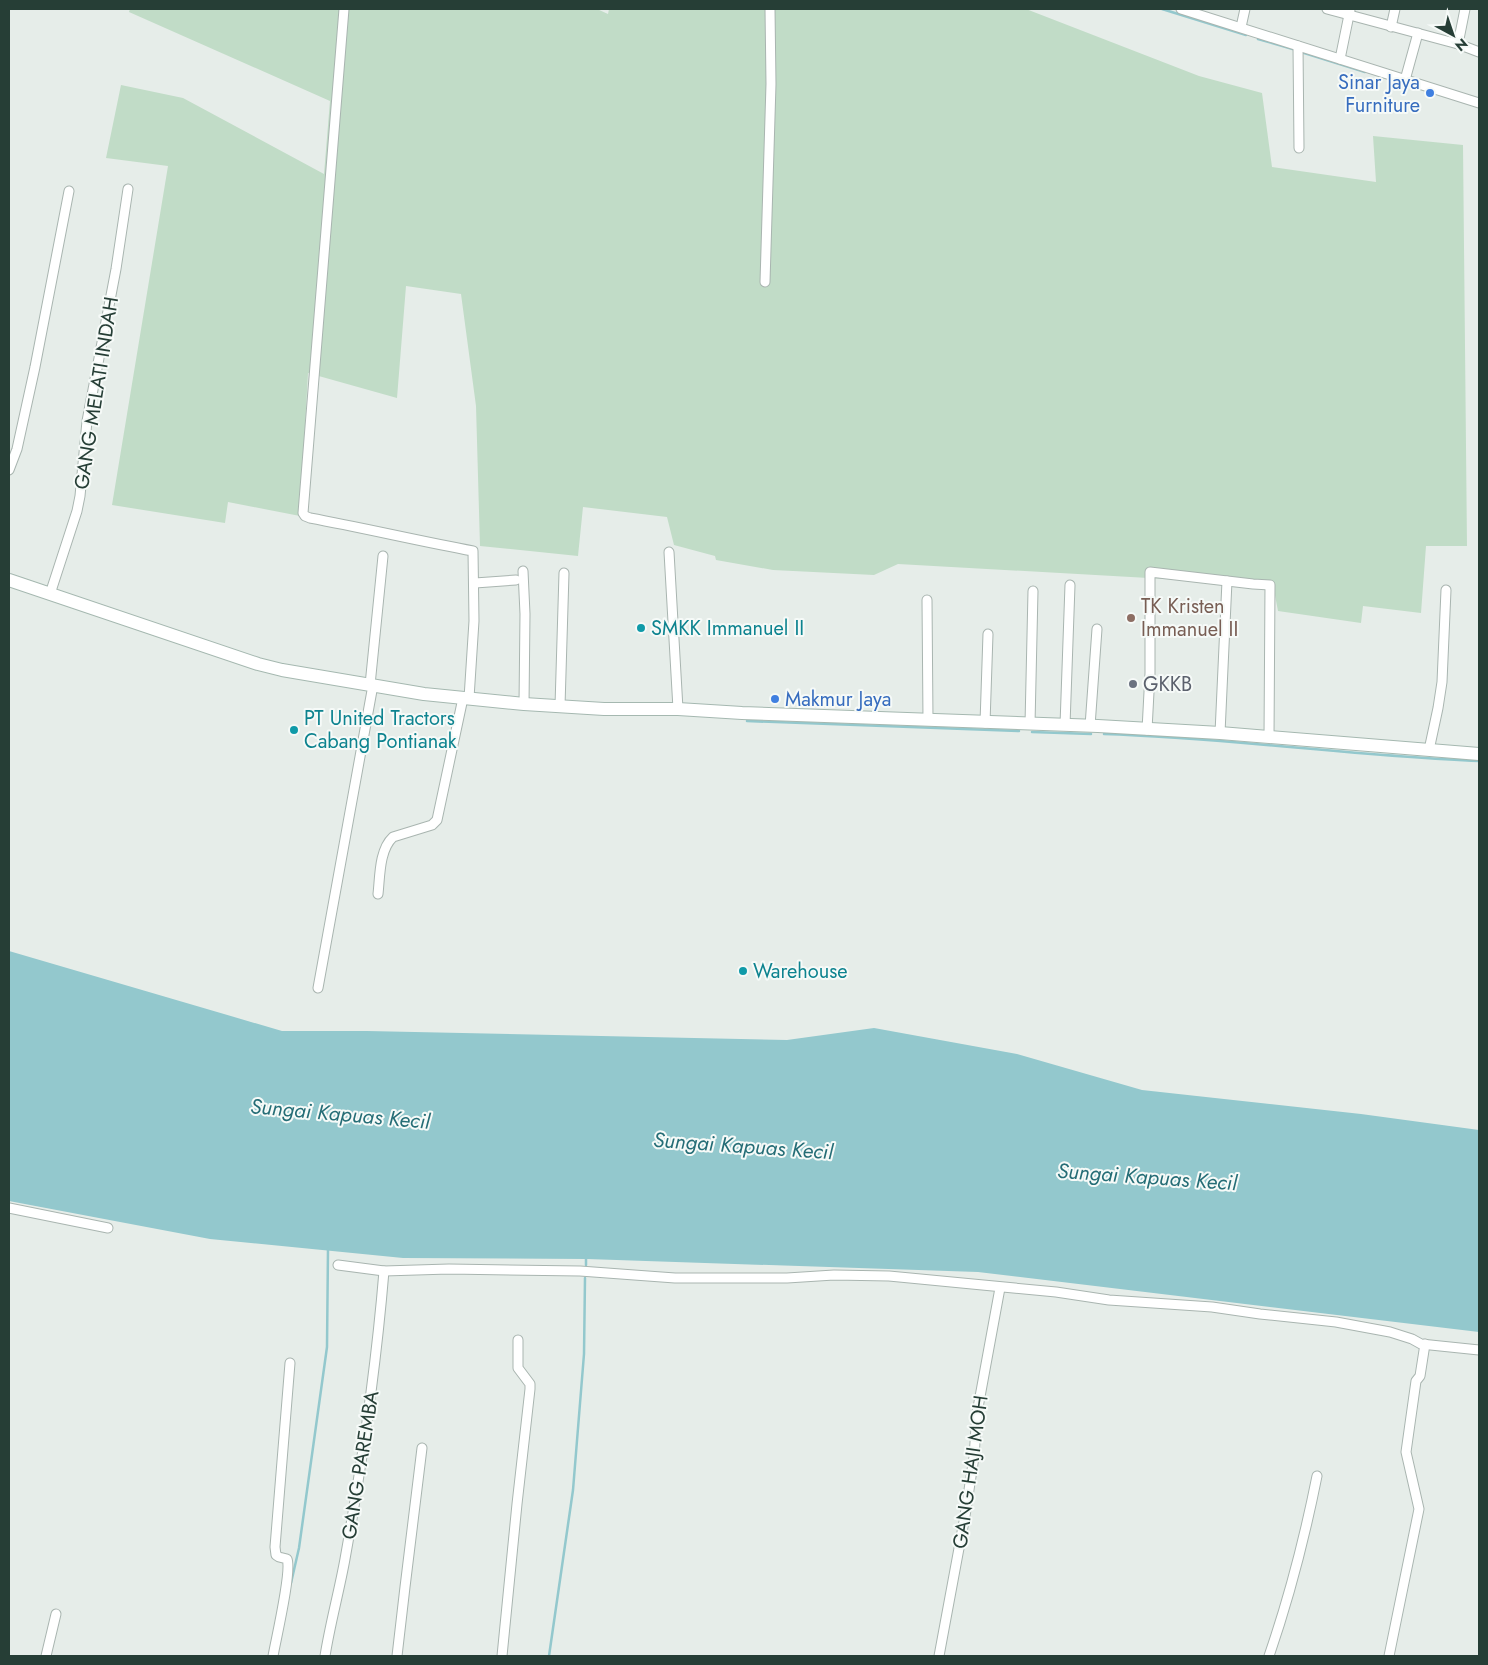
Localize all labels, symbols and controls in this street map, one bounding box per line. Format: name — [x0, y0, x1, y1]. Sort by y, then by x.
north arrow — [1428, 10, 1478, 60]
text: N — [1451, 34, 1472, 56]
place label: Sinar Jaya Furniture — [1338, 68, 1420, 120]
marker: Sinar Jaya Furniture — [1424, 87, 1436, 99]
street label: GANG MELATI INDAH — [67, 295, 126, 492]
place label: TK Kristen Immanuel II — [1141, 592, 1238, 644]
marker: TK Kristen Immanuel II — [1125, 612, 1137, 624]
place label: SMKK Immanuel II — [651, 614, 804, 643]
marker: SMKK Immanuel II — [635, 622, 647, 634]
place label: GKKB — [1143, 670, 1192, 699]
marker: GKKB — [1127, 678, 1139, 690]
place label: Makmur Jaya — [785, 685, 891, 714]
marker: Makmur Jaya — [769, 693, 781, 705]
place label: PT United Tractors Cabang Pontianak — [304, 704, 457, 756]
marker: PT United Tractors Cabang Pontianak — [288, 724, 300, 736]
place label: Warehouse — [753, 957, 848, 986]
marker: Warehouse — [737, 965, 749, 977]
water label: Sungai Kapuas Kecil — [249, 1091, 432, 1137]
water label: Sungai Kapuas Kecil — [652, 1125, 835, 1167]
water label: Sungai Kapuas Kecil — [1056, 1156, 1239, 1198]
street label: GANG PAREMBA — [334, 1388, 387, 1542]
street label: GANG HAJI MOH — [945, 1393, 996, 1551]

